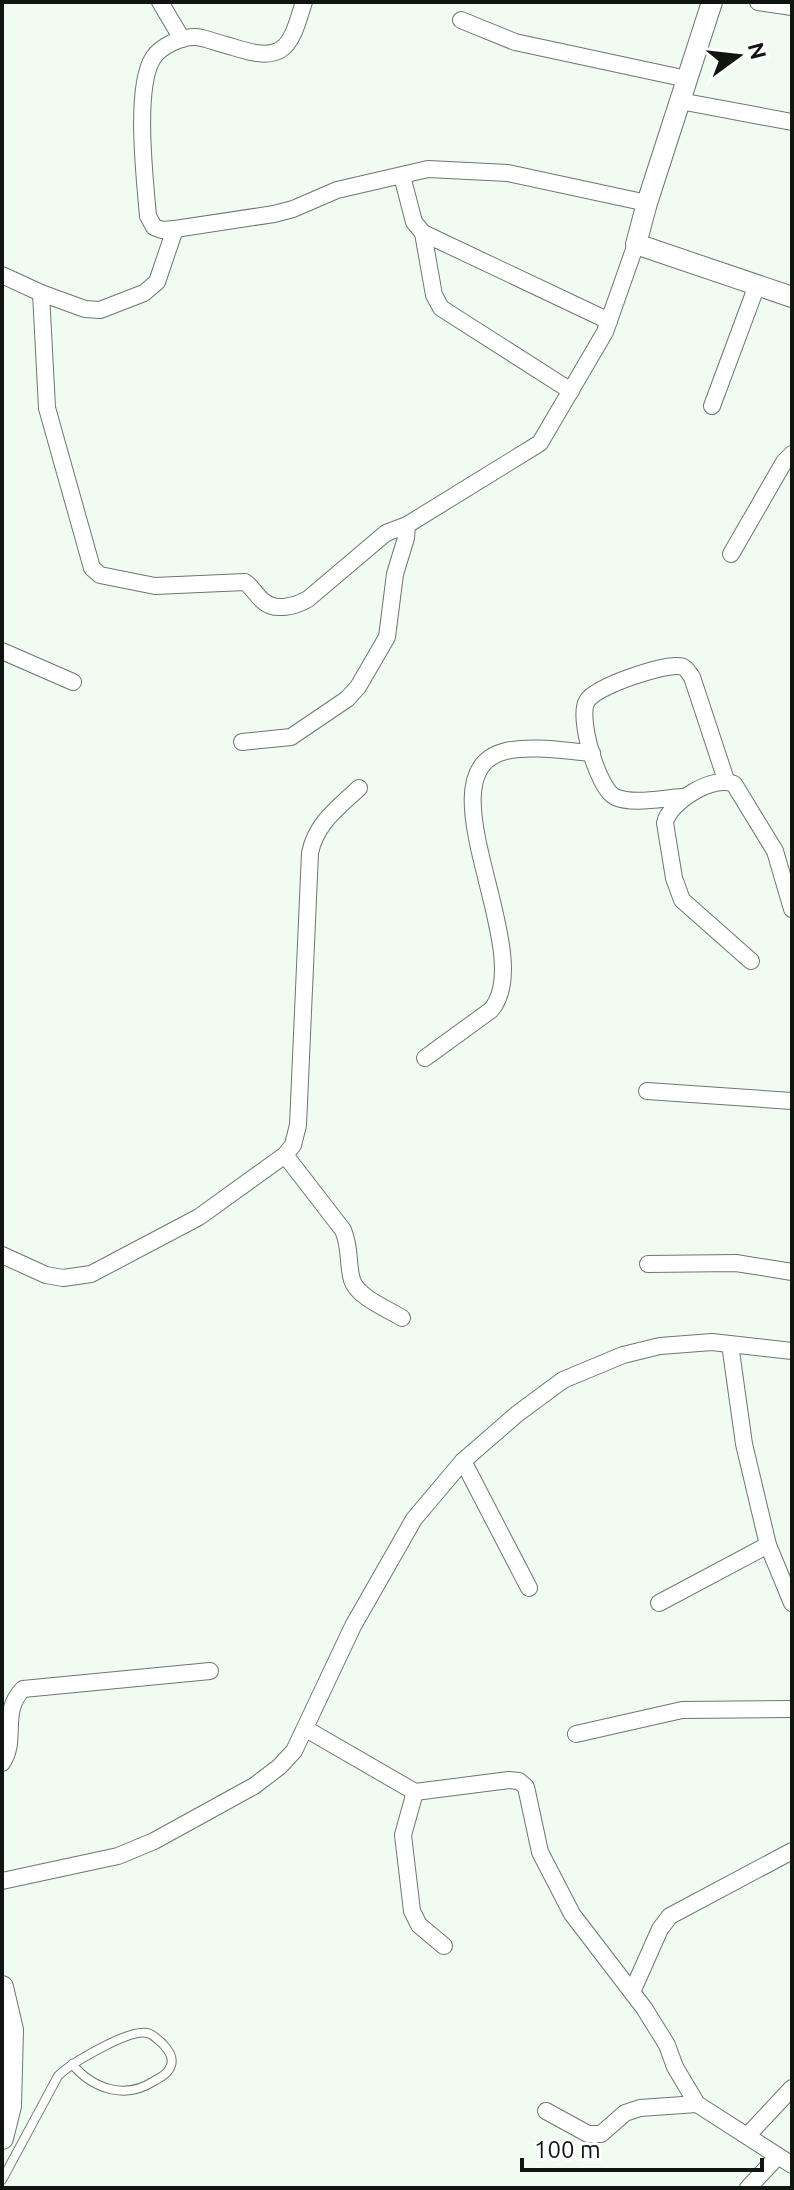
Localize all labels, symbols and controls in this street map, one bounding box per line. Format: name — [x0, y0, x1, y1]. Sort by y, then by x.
north arrow — [698, 16, 778, 96]
text: N — [744, 40, 772, 62]
scale bar — [522, 2122, 762, 2172]
text: 100 m — [534, 2136, 601, 2163]

